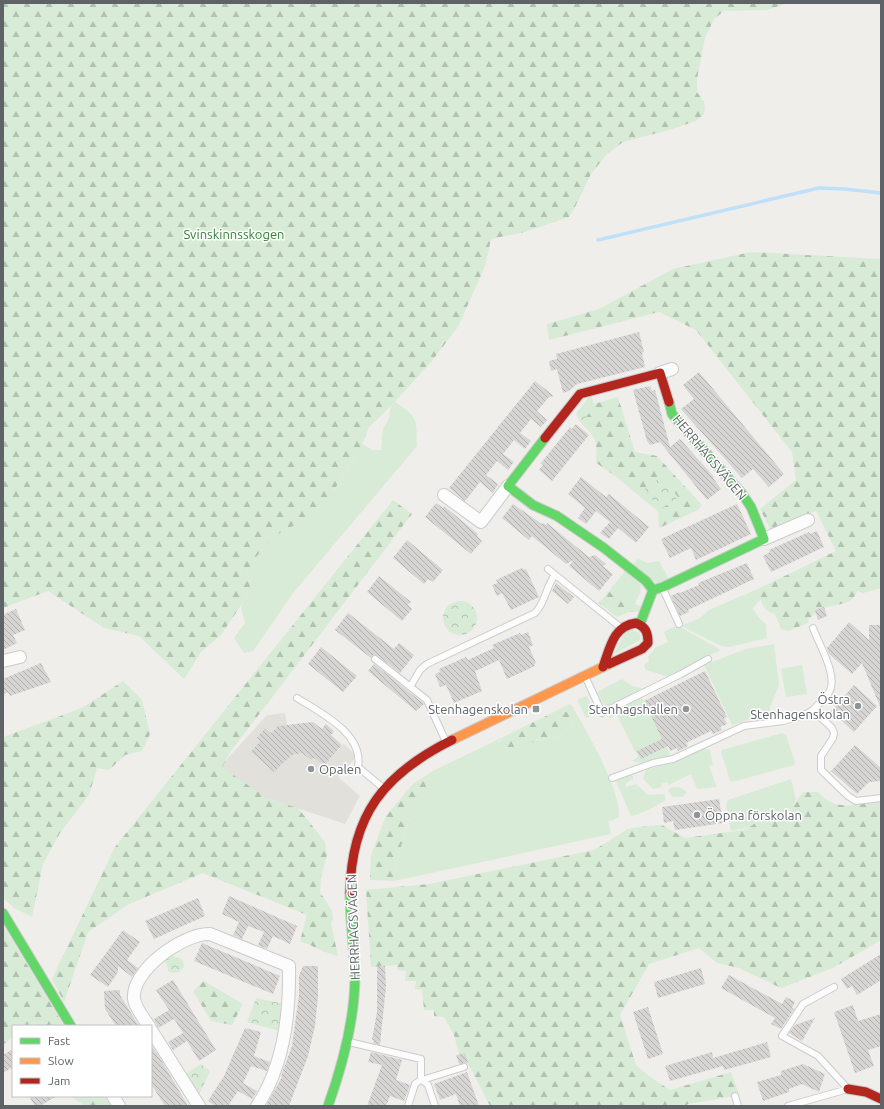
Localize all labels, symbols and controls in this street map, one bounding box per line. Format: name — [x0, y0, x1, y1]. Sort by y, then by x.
park label: Svinskinnsskogen — [183, 227, 285, 241]
street label: HERRHAGSVÄGEN — [670, 411, 750, 502]
place label: Östra Stenhagenskolan — [750, 691, 850, 721]
marker: Östra Stenhagenskolan — [853, 701, 863, 711]
place label: Stenhagenskolan — [428, 702, 528, 716]
place label: Stenhagshallen — [589, 702, 678, 716]
marker: Stenhagenskolan — [531, 704, 541, 714]
marker: Stenhagshallen — [681, 704, 691, 714]
place label: Opalen — [319, 762, 361, 776]
marker: Opalen — [306, 764, 316, 774]
place label: Öppna förskolan — [705, 807, 802, 822]
marker: Öppna förskolan — [692, 810, 702, 820]
street label: HERRHAGSVÄGEN — [343, 874, 362, 980]
legend — [12, 1025, 152, 1097]
text: Fast — [48, 1034, 70, 1047]
text: Slow — [48, 1054, 74, 1067]
text: Jam — [48, 1074, 70, 1087]

